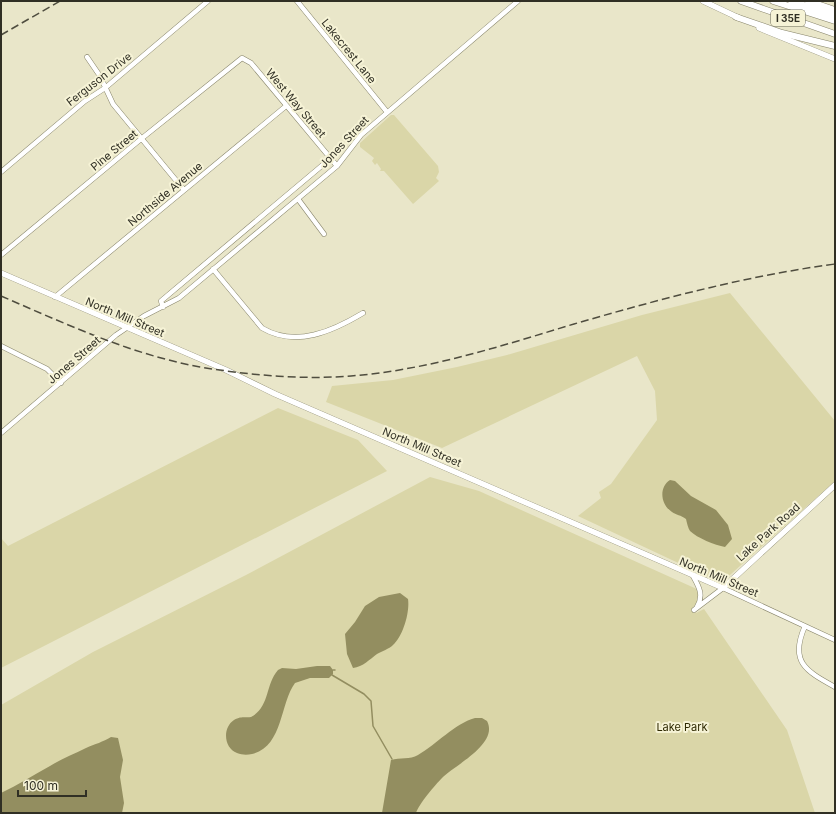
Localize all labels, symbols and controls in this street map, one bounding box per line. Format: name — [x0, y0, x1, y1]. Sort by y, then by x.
road number: I 35E — [771, 10, 805, 26]
street label: Lakecrest Lane — [319, 16, 379, 86]
street label: Ferguson Drive — [64, 49, 134, 109]
street label: West Way Street — [263, 66, 329, 141]
street label: Jones Street — [316, 113, 372, 171]
street label: Pine Street — [88, 126, 141, 174]
street label: Northside Avenue — [125, 159, 205, 229]
street label: North Mill Street — [83, 294, 167, 340]
street label: Jones Street — [45, 333, 104, 387]
street label: North Mill Street — [380, 424, 464, 470]
street label: Lake Park Road — [733, 500, 803, 564]
street label: North Mill Street — [677, 554, 761, 600]
park label: Lake Park — [656, 720, 708, 734]
scale bar — [18, 772, 86, 798]
text: 100 m — [24, 778, 58, 793]

